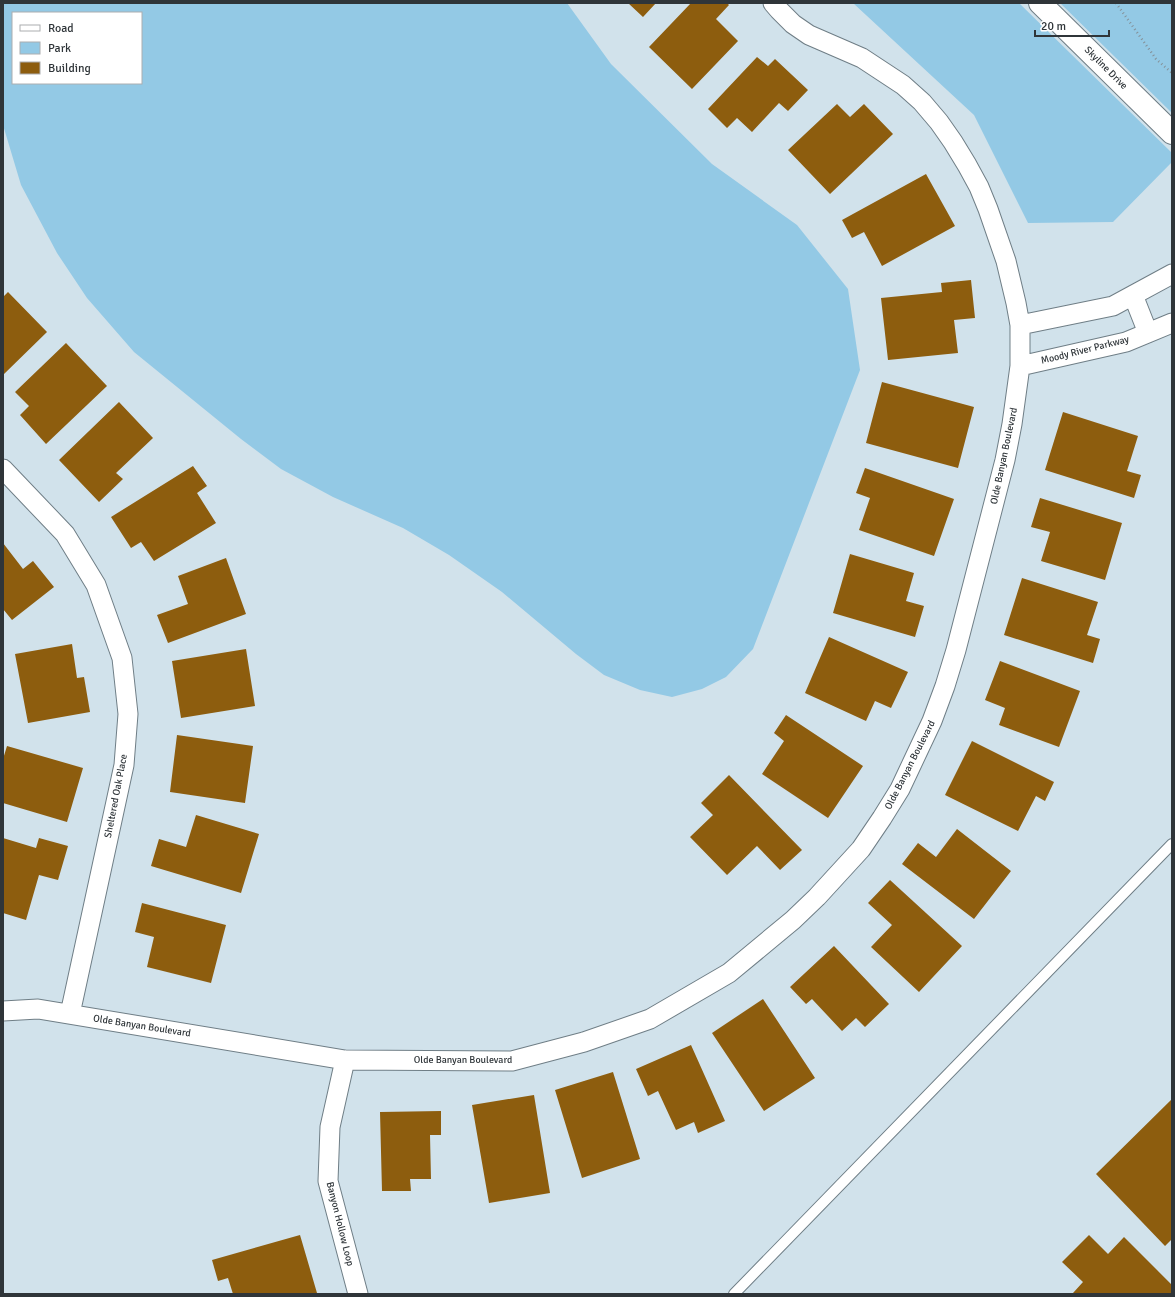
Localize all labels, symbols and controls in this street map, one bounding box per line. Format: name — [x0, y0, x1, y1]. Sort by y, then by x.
legend — [12, 12, 142, 84]
scale bar — [1035, 12, 1109, 38]
text: 20 m — [1041, 19, 1066, 34]
text: Road — [48, 21, 74, 36]
text: Park — [48, 41, 71, 56]
street label: Skyline Drive — [1082, 44, 1130, 92]
text: Building — [48, 61, 91, 76]
street label: Moody River Parkway — [1040, 333, 1131, 367]
street label: Olde Banyan Boulevard — [988, 407, 1020, 505]
street label: Olde Banyan Boulevard — [882, 718, 938, 812]
street label: Sheltered Oak Place — [102, 753, 130, 839]
street label: Olde Banyan Boulevard — [92, 1012, 192, 1040]
street label: Olde Banyan Boulevard — [414, 1054, 512, 1066]
street label: Banyon Hollow Loop — [324, 1181, 356, 1267]

